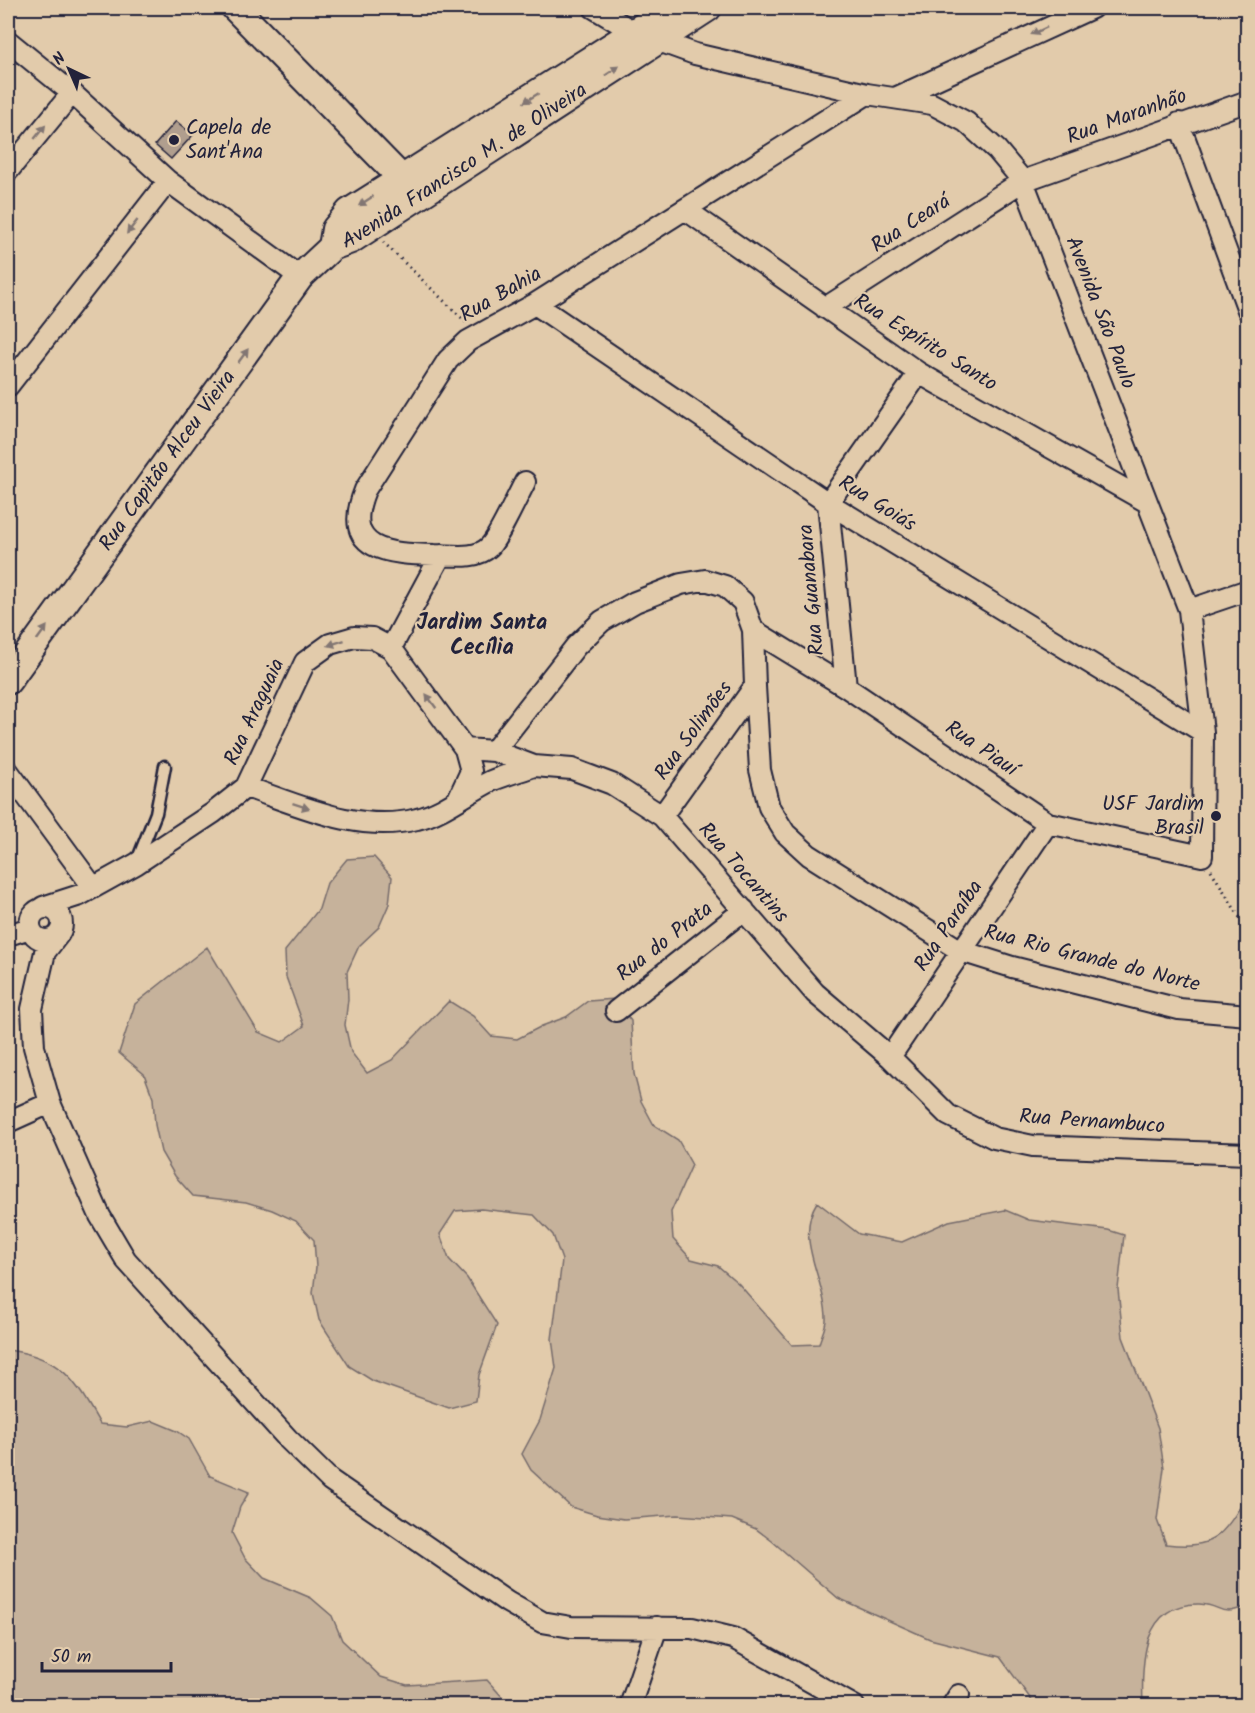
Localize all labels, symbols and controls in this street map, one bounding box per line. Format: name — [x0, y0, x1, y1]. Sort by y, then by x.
one-way arrow — [1031, 27, 1048, 36]
north arrow — [39, 39, 99, 99]
text: N — [47, 47, 72, 72]
one-way arrow — [604, 65, 620, 77]
street label: Avenida Francisco M. de Oliveira — [338, 74, 594, 258]
street label: Rua Maranhão — [1062, 80, 1192, 154]
one-way arrow — [523, 92, 539, 103]
place label: Capela de Sant'Ana — [186, 112, 272, 169]
one-way arrow — [33, 125, 46, 140]
marker: Capela de Sant'Ana — [167, 133, 181, 147]
street label: Rua Ceará — [865, 185, 959, 262]
one-way arrow — [358, 196, 374, 207]
one-way arrow — [125, 219, 138, 235]
street label: Avenida São Paulo — [1056, 232, 1144, 394]
street label: Rua Bahia — [454, 258, 548, 332]
street label: Rua Espírito Santo — [846, 285, 1004, 401]
one-way arrow — [237, 349, 249, 365]
street label: Rua Capitão Alceu Vieira — [90, 363, 244, 558]
street label: Rua Goiás — [831, 467, 923, 541]
street label: Rua Guanabara — [790, 523, 834, 657]
district label: Jardim Santa Cecília — [417, 606, 547, 666]
one-way arrow — [36, 626, 48, 642]
one-way arrow — [327, 639, 345, 648]
street label: Rua Araguaia — [216, 653, 294, 771]
street label: Rua Solimões — [647, 674, 741, 788]
one-way arrow — [425, 694, 437, 710]
street label: Rua Piauí — [938, 712, 1027, 787]
place label: USF Jardim Brasil — [1102, 788, 1204, 845]
one-way arrow — [292, 801, 310, 811]
marker: USF Jardim Brasil — [1209, 809, 1223, 823]
street label: Rua Tocantins — [690, 815, 796, 931]
street label: Rua Paraíba — [906, 873, 992, 979]
street label: Rua do Prata — [609, 894, 721, 990]
street label: Rua Rio Grande do Norte — [980, 916, 1204, 1002]
street label: Rua Pernambuco — [1018, 1100, 1166, 1144]
scale bar — [42, 1635, 171, 1673]
text: 50 m — [51, 1643, 91, 1672]

